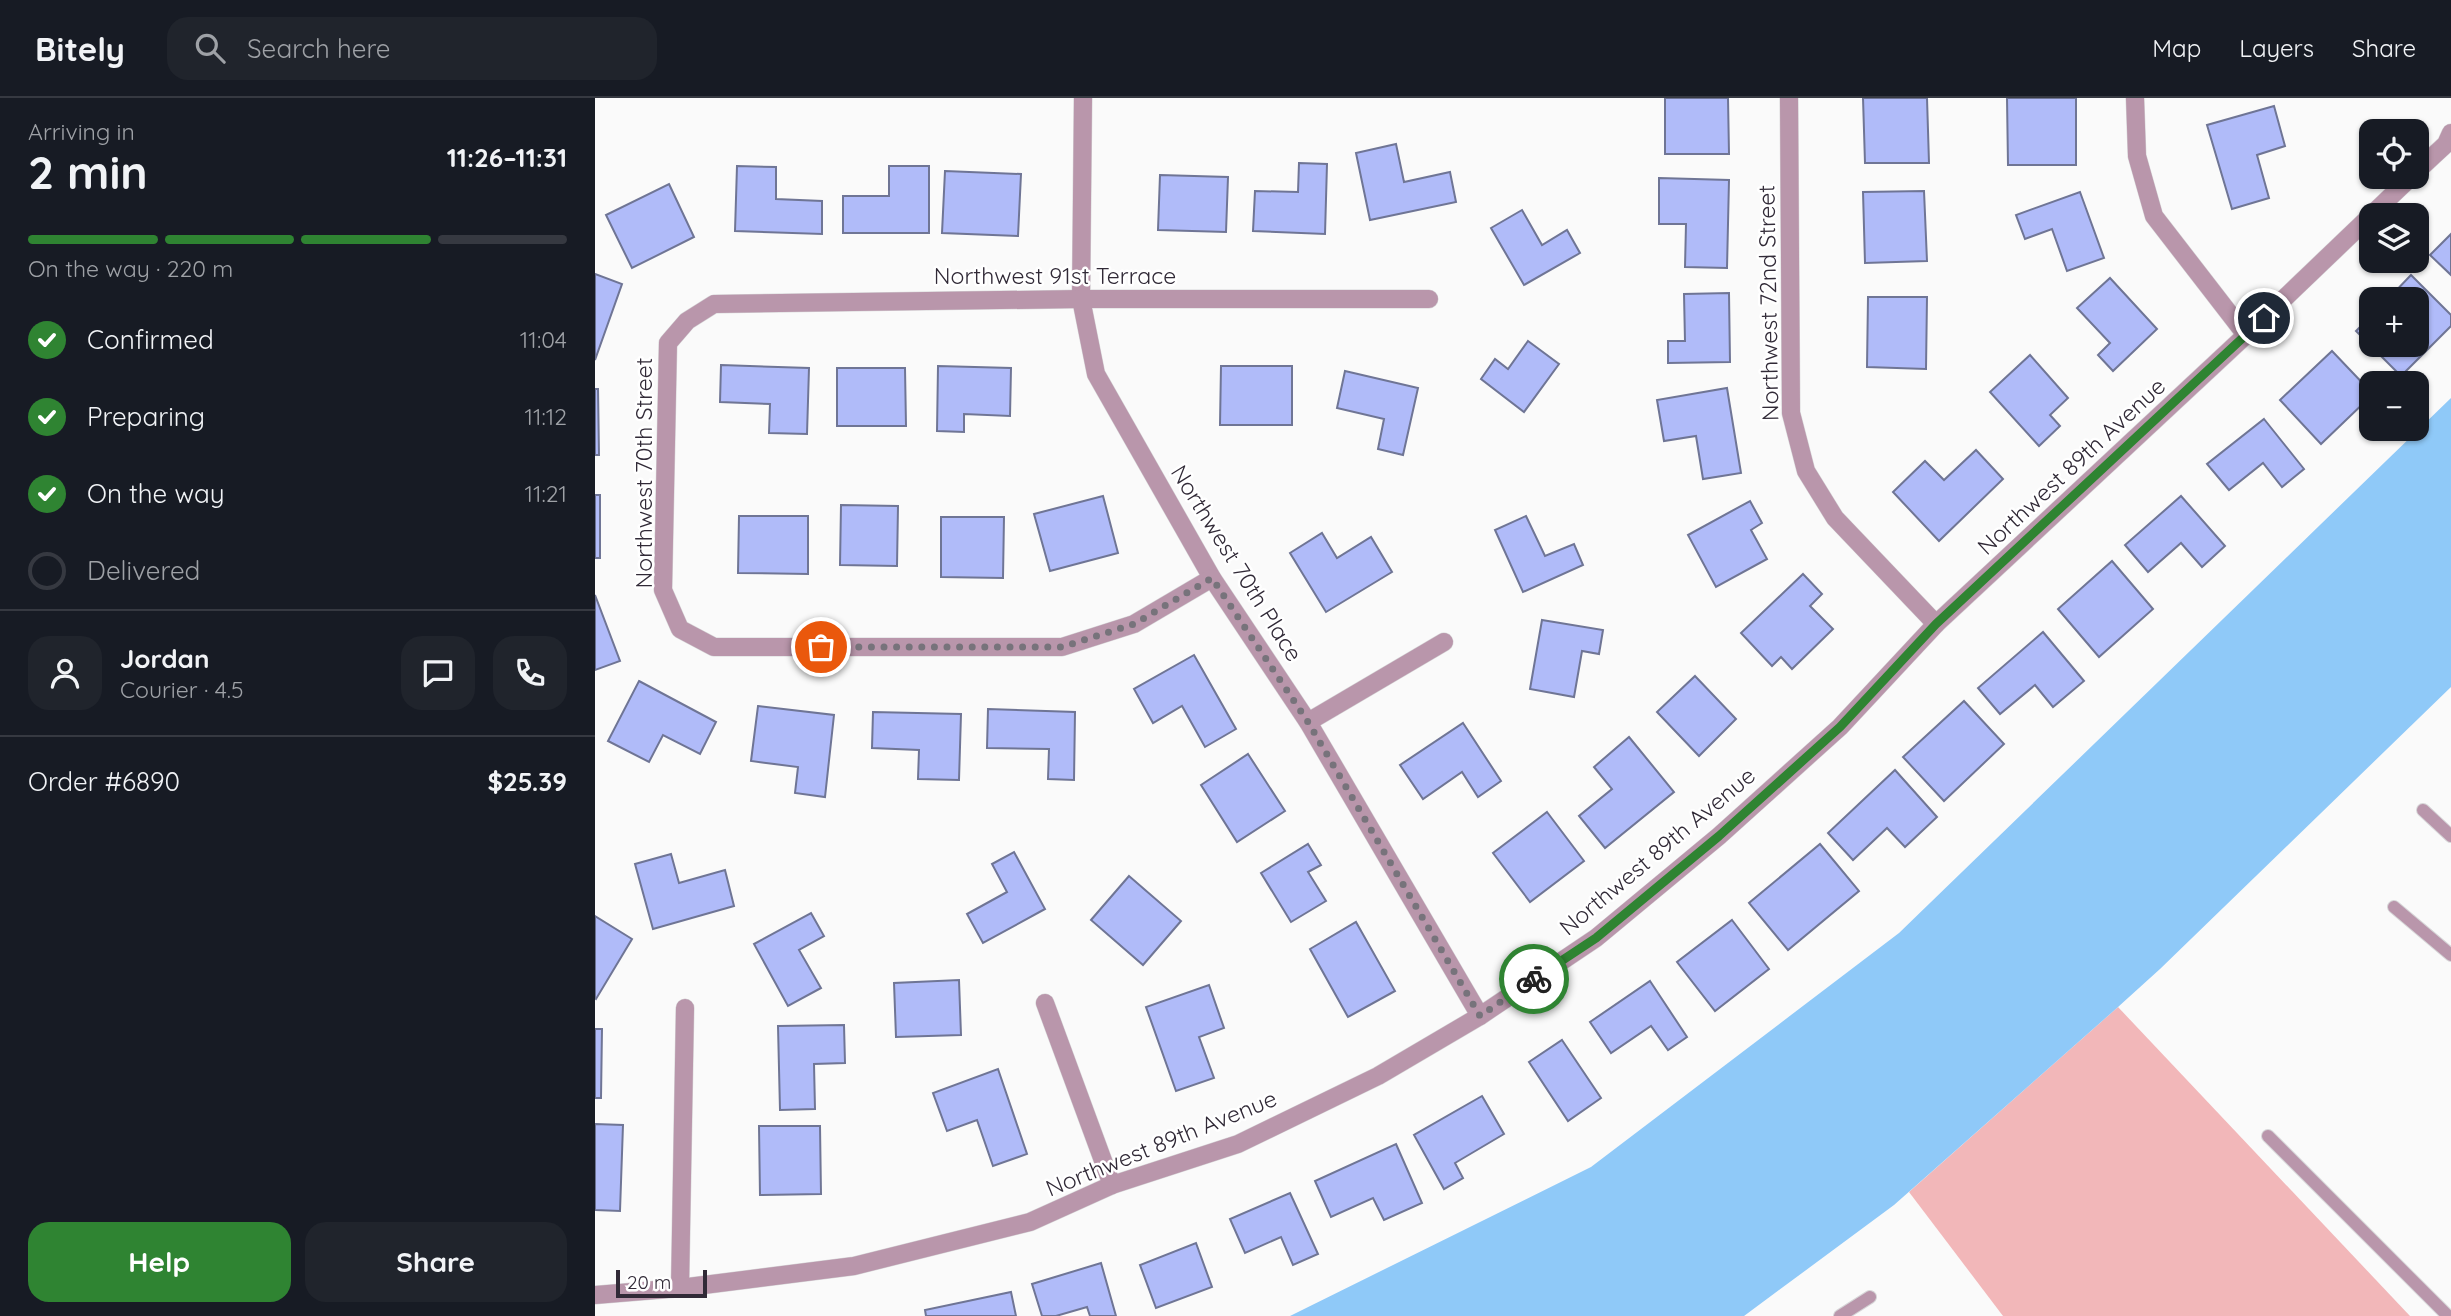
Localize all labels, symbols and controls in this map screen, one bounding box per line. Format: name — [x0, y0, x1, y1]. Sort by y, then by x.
search box — [167, 17, 657, 80]
text: Bitely — [35, 28, 125, 69]
icon: search — [191, 29, 229, 67]
text: Search here — [247, 32, 391, 65]
text: Map — [2152, 33, 2201, 63]
text: Layers — [2239, 33, 2314, 63]
text: Share — [2352, 33, 2416, 63]
text: Arriving in — [28, 117, 135, 146]
map controls — [2359, 119, 2429, 441]
button: locate — [2359, 119, 2429, 189]
text: 11:26–11:31 — [447, 141, 567, 174]
text: 2 min — [28, 143, 148, 201]
street label: Northwest 72nd Street — [1751, 184, 1785, 421]
button: layers — [2359, 203, 2429, 273]
text: On the way · 220 m — [28, 254, 233, 283]
street label: Northwest 91st Terrace — [934, 261, 1176, 290]
button: + — [2359, 287, 2429, 357]
pin — [2234, 288, 2294, 348]
icon: home — [2245, 299, 2283, 337]
icon: check — [28, 321, 66, 359]
text: Confirmed — [87, 323, 214, 356]
text: 11:04 — [520, 325, 567, 354]
street label: Northwest 70th Street — [629, 357, 658, 589]
street label: Northwest 89th Avenue — [1971, 371, 2171, 561]
button: − — [2359, 371, 2429, 441]
icon: check — [28, 398, 66, 436]
text: Preparing — [87, 400, 205, 433]
text: 11:12 — [524, 402, 567, 431]
street label: Northwest 70th Place — [1165, 459, 1309, 667]
icon: check — [28, 475, 66, 513]
text: On the way — [87, 477, 225, 510]
text: 11:21 — [524, 479, 567, 508]
text: Delivered — [87, 554, 200, 587]
pin — [791, 617, 851, 677]
icon: bag — [802, 628, 840, 666]
button: person — [28, 636, 102, 710]
button: chat — [401, 636, 475, 710]
button: phone — [493, 636, 567, 710]
text: Jordan — [120, 642, 209, 675]
text: Courier · 4.5 — [120, 675, 244, 704]
street label: Northwest 89th Avenue — [1553, 761, 1761, 941]
text: Order #6890 — [28, 765, 180, 798]
text: $25.39 — [488, 765, 567, 798]
courier — [1499, 944, 1569, 1014]
icon: bike — [1515, 960, 1553, 998]
street label: Northwest 89th Avenue — [1041, 1083, 1281, 1203]
button: Help — [28, 1222, 291, 1302]
button: Share — [305, 1222, 567, 1302]
scale bar — [616, 1267, 707, 1299]
text: 20 m — [627, 1270, 671, 1294]

